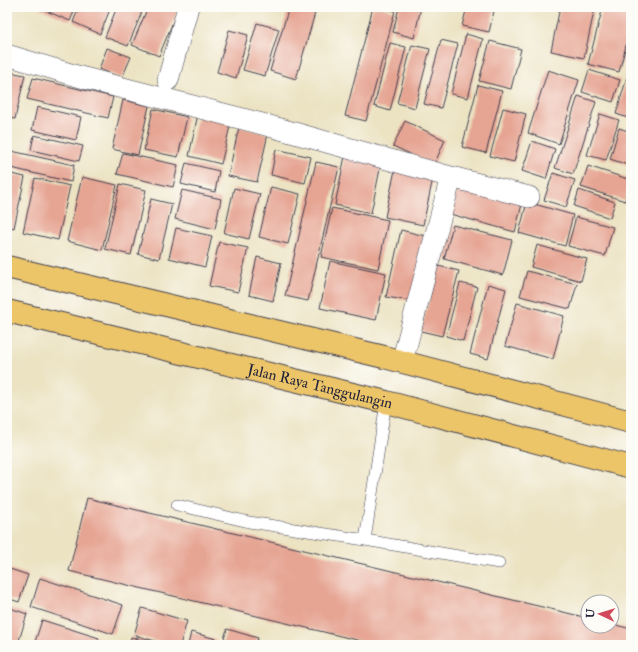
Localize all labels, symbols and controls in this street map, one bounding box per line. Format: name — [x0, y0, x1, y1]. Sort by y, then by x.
street label: Jalan Raya Tanggulangin — [244, 359, 395, 413]
north arrow — [580, 594, 620, 634]
text: U — [584, 608, 597, 618]

